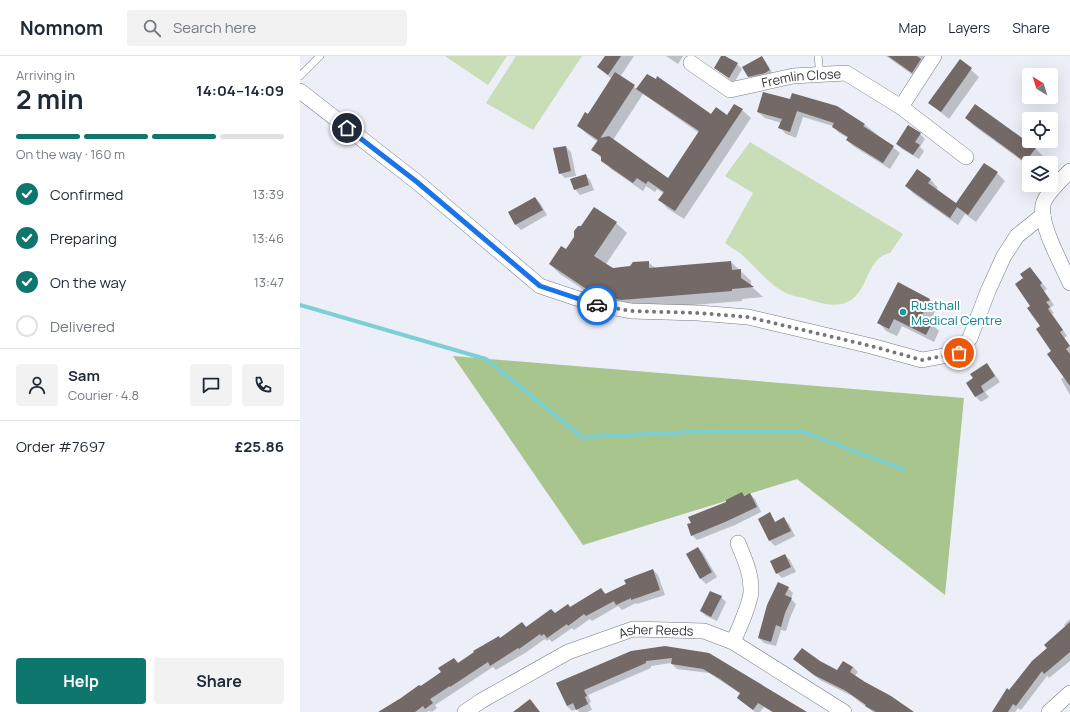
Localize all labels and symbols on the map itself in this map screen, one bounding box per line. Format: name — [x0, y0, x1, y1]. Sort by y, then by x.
street label: Fremlin Close — [760, 64, 842, 92]
north arrow — [1022, 68, 1058, 104]
pin — [330, 111, 364, 145]
courier — [577, 285, 617, 325]
place label: Rusthall Medical Centre — [911, 296, 1002, 329]
marker: Rusthall Medical Centre — [898, 307, 908, 317]
pin — [942, 336, 976, 370]
street label: Asher Reeds — [616, 620, 694, 643]

